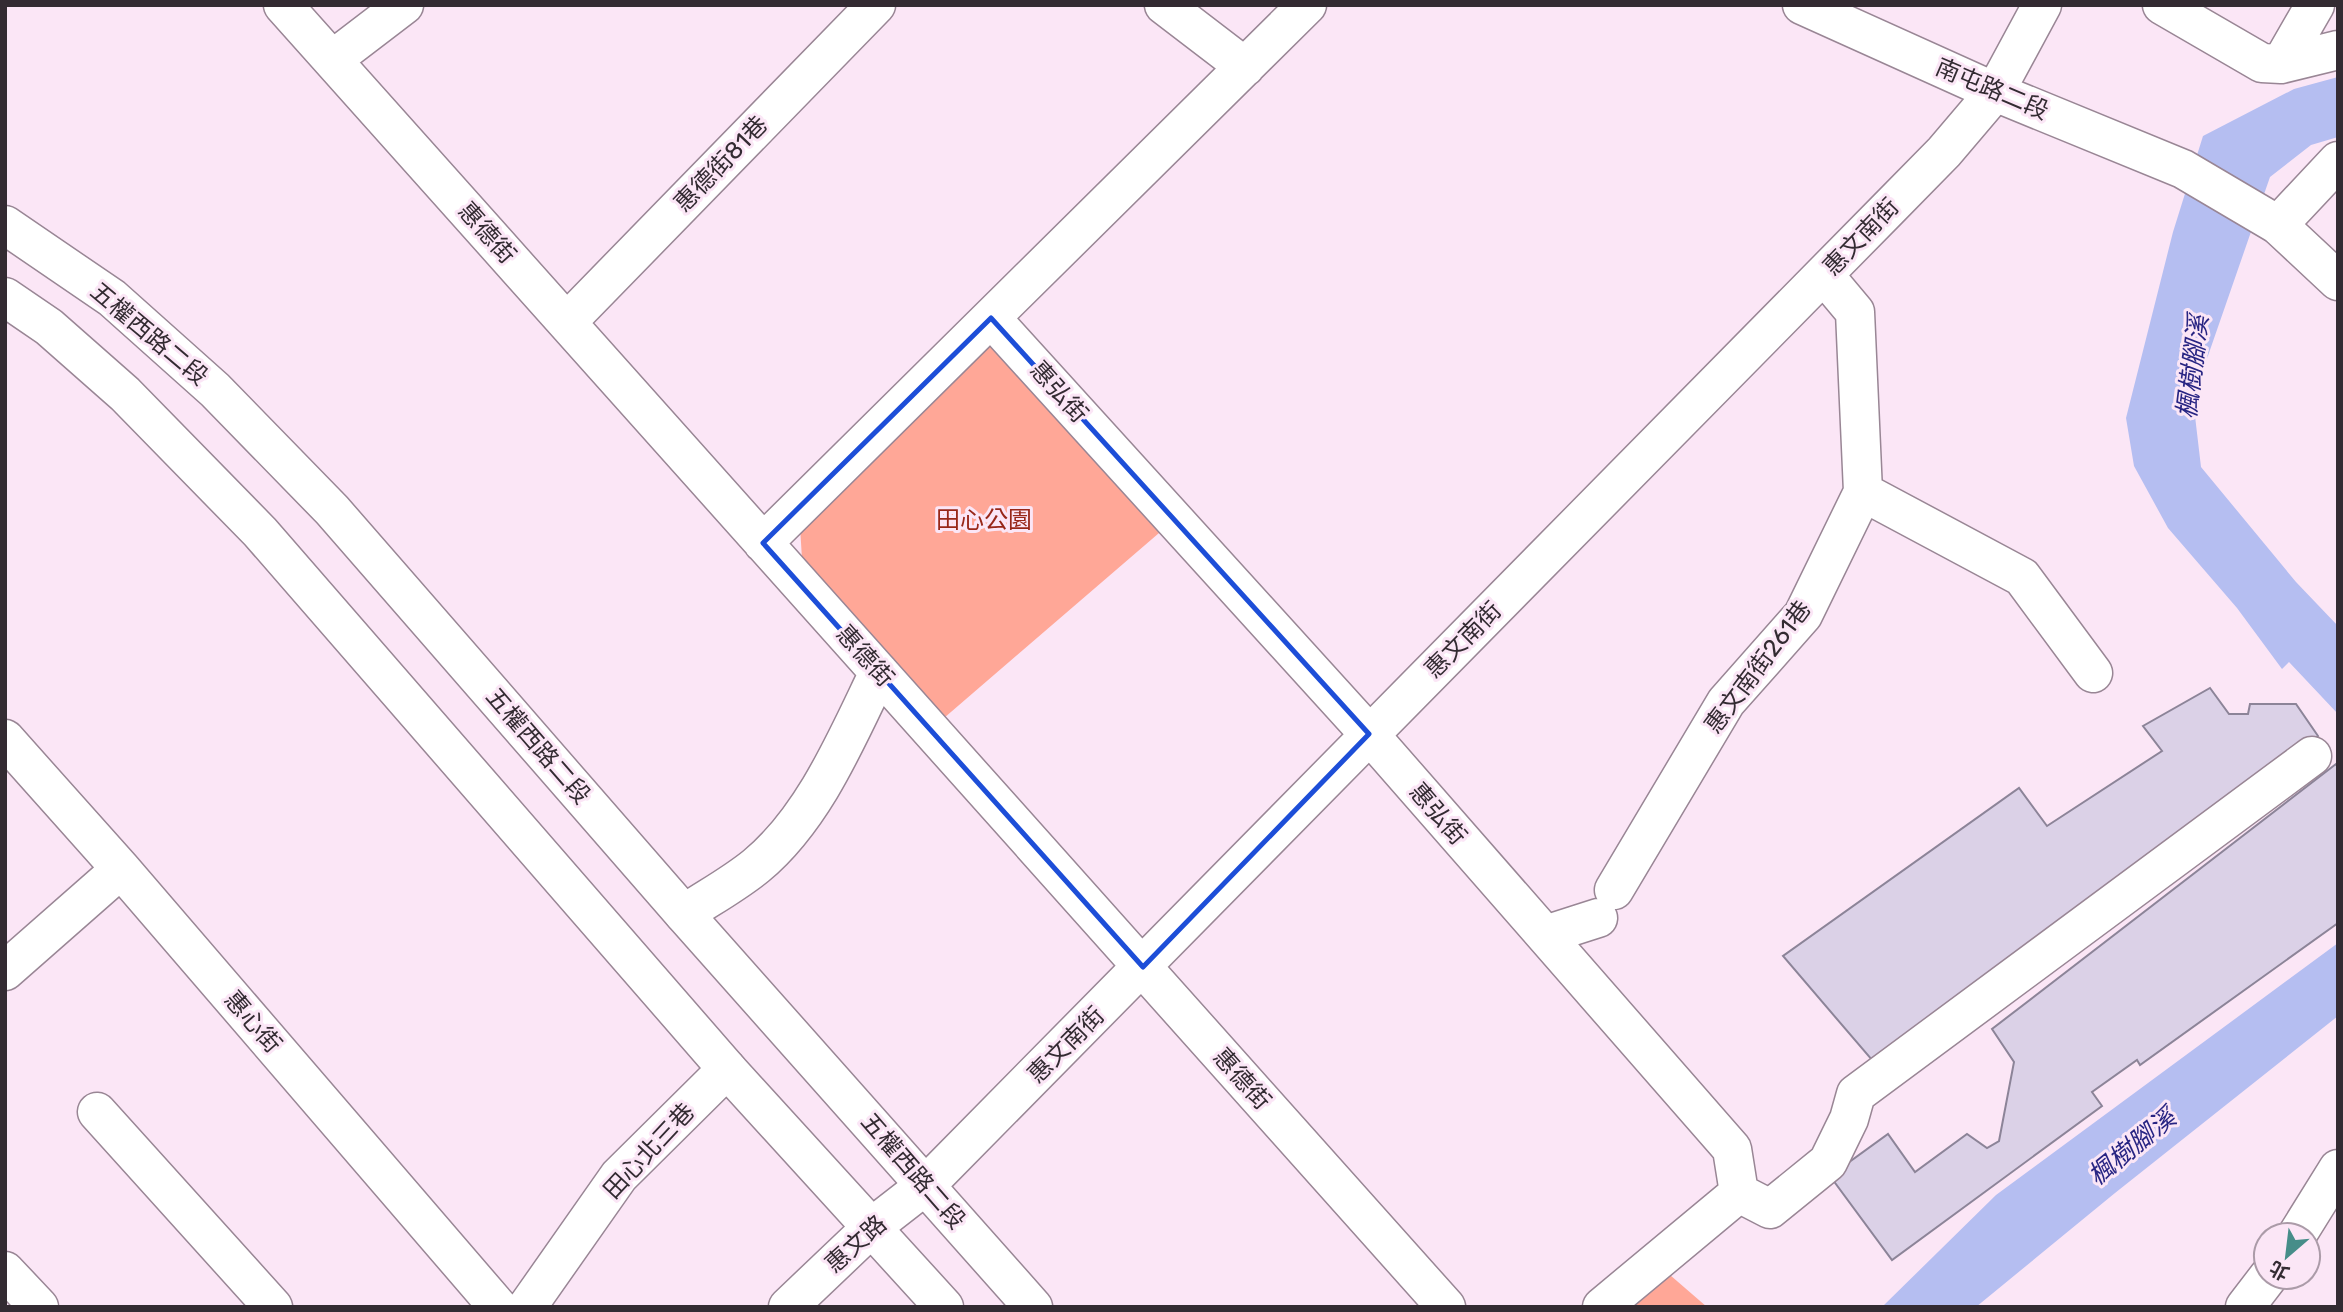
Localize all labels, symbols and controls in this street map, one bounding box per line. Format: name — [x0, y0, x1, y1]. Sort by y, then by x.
street label: 南屯路二段 — [1931, 53, 2053, 125]
street label: 惠德街81巷 — [669, 111, 773, 217]
street label: 惠文南街 — [1818, 193, 1904, 281]
street label: 惠德街 — [453, 197, 521, 269]
street label: 五權西路二段 — [85, 277, 213, 391]
water label: 楓樹腳溪 — [2171, 310, 2215, 421]
street label: 惠弘街 — [1025, 356, 1093, 428]
park label: 田心公園 — [936, 506, 1032, 534]
street label: 惠文南街261巷 — [1699, 595, 1817, 739]
street label: 惠文南街 — [1419, 596, 1507, 684]
street label: 惠德街 — [831, 620, 899, 692]
street label: 五權西路二段 — [480, 682, 596, 810]
street label: 惠弘街 — [1404, 778, 1472, 850]
street label: 惠心街 — [219, 986, 287, 1058]
street label: 惠文南街 — [1022, 1001, 1110, 1089]
street label: 惠德街 — [1208, 1043, 1276, 1115]
street label: 田心北三巷 — [598, 1098, 700, 1204]
water label: 楓樹腳溪 — [2082, 1100, 2185, 1192]
street label: 五權西路二段 — [855, 1107, 971, 1235]
street label: 惠文路 — [820, 1210, 892, 1278]
north arrow — [2252, 1221, 2322, 1291]
text: 北 — [2265, 1256, 2293, 1285]

